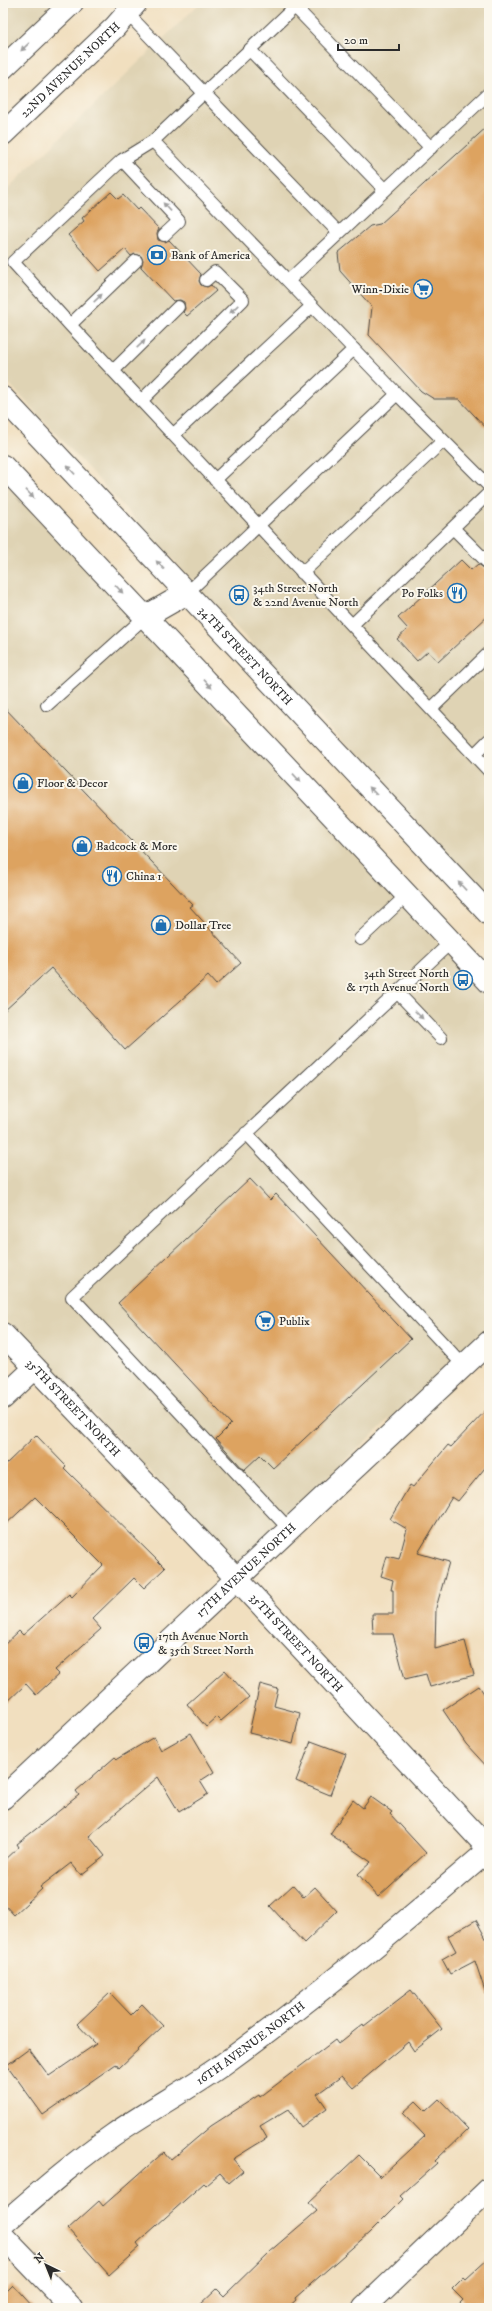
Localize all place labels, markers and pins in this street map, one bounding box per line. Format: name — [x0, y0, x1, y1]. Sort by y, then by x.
bank icon: Bank of America — [146, 244, 168, 266]
place label: Bank of America — [171, 248, 251, 263]
supermarket icon: Winn-Dixie — [412, 278, 434, 300]
place label: Winn-Dixie — [351, 282, 409, 297]
place label: 34th Street North & 22nd Avenue North — [253, 581, 359, 610]
restaurant icon: Po Folks — [446, 582, 468, 604]
bus stop icon: 34th Street North & 22nd Avenue North — [228, 584, 250, 606]
place label: Po Folks — [402, 586, 443, 601]
shop icon: Floor & Decor — [12, 772, 34, 794]
place label: Floor & Decor — [37, 776, 108, 791]
shop icon: Badcock & More — [71, 835, 93, 857]
place label: Badcock & More — [96, 839, 177, 854]
restaurant icon: China 1 — [101, 865, 123, 887]
place label: China 1 — [126, 869, 162, 884]
shop icon: Dollar Tree — [150, 914, 172, 936]
place label: Dollar Tree — [175, 918, 231, 933]
place label: 34th Street North & 17th Avenue North — [347, 966, 450, 995]
bus stop icon: 34th Street North & 17th Avenue North — [452, 969, 474, 991]
supermarket icon: Publix — [254, 1310, 276, 1332]
place label: Publix — [279, 1314, 310, 1329]
place label: 17th Avenue North & 35th Street North — [158, 1629, 255, 1658]
bus stop icon: 17th Avenue North & 35th Street North — [133, 1632, 155, 1654]

